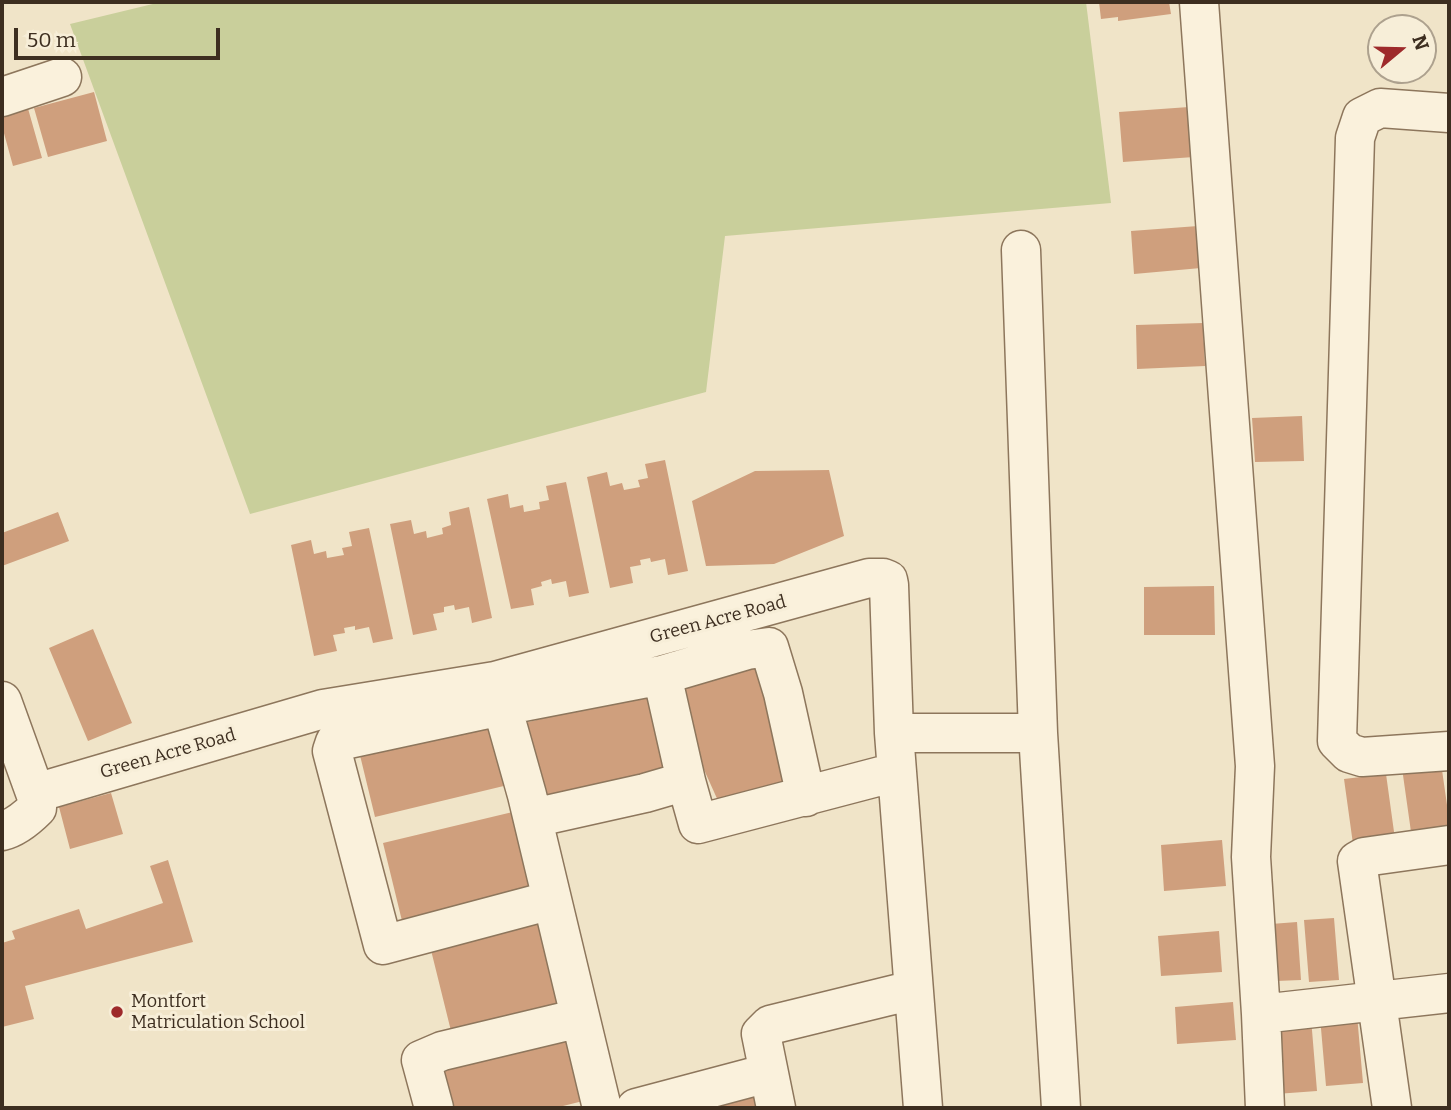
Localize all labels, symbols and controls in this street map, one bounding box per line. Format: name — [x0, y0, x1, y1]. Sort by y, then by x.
scale bar — [18, 14, 224, 58]
north arrow — [1367, 14, 1437, 84]
text: 50 m — [27, 27, 76, 53]
text: N — [1407, 32, 1434, 53]
street label: Green Acre Road — [647, 591, 789, 649]
street label: Green Acre Road — [98, 724, 238, 784]
place label: Montfort Matriculation School — [131, 991, 305, 1034]
marker: Montfort Matriculation School — [109, 1004, 125, 1020]

